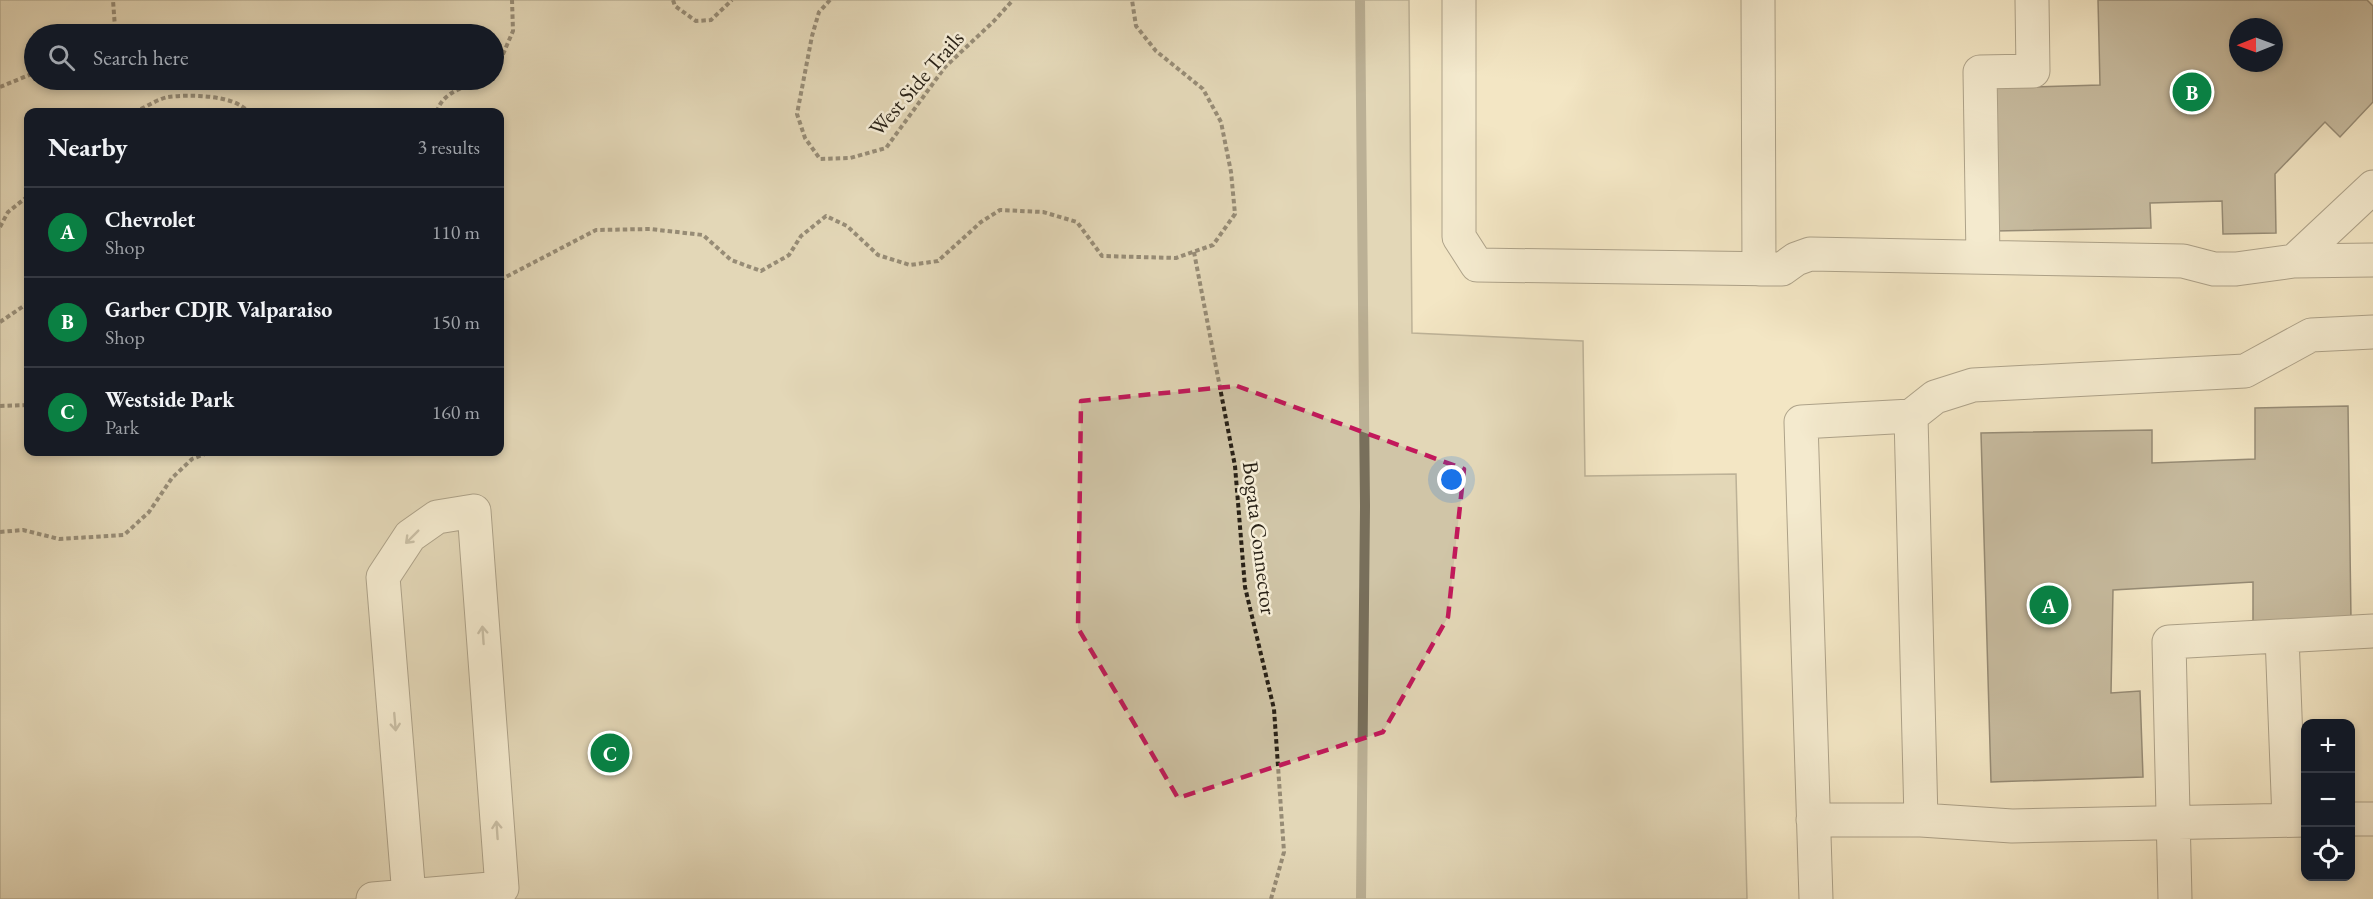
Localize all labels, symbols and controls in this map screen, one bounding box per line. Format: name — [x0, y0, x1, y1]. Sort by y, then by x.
north arrow — [2229, 18, 2283, 72]
search box — [24, 24, 504, 90]
street label: West Side Trails — [862, 24, 970, 142]
icon: search — [45, 41, 78, 74]
text: Search here — [93, 43, 188, 72]
pin: B — [2172, 70, 2212, 115]
text: Nearby — [48, 130, 128, 164]
text: 3 results — [417, 134, 480, 160]
text: Chevrolet — [105, 205, 195, 234]
text: A — [60, 219, 75, 245]
text: 110 m — [432, 219, 480, 245]
text: Shop — [105, 234, 145, 260]
text: Garber CDJR Valparaiso — [105, 295, 332, 324]
text: B — [61, 309, 74, 335]
text: 150 m — [432, 309, 480, 335]
text: Shop — [105, 324, 145, 350]
text: Westside Park — [105, 385, 234, 414]
text: C — [60, 399, 75, 425]
text: 160 m — [432, 399, 480, 425]
text: Park — [105, 414, 139, 440]
street label: Bogata Connector — [1236, 460, 1283, 617]
your location — [1437, 465, 1466, 494]
one-way arrow — [405, 529, 419, 544]
pin: A — [2030, 582, 2068, 628]
one-way arrow — [478, 626, 489, 646]
one-way arrow — [390, 711, 401, 731]
map controls — [2301, 719, 2355, 881]
button: + — [2301, 719, 2355, 773]
pin: C — [590, 730, 630, 776]
button: − — [2301, 773, 2355, 827]
one-way arrow — [492, 820, 503, 840]
button: locate — [2301, 827, 2355, 881]

